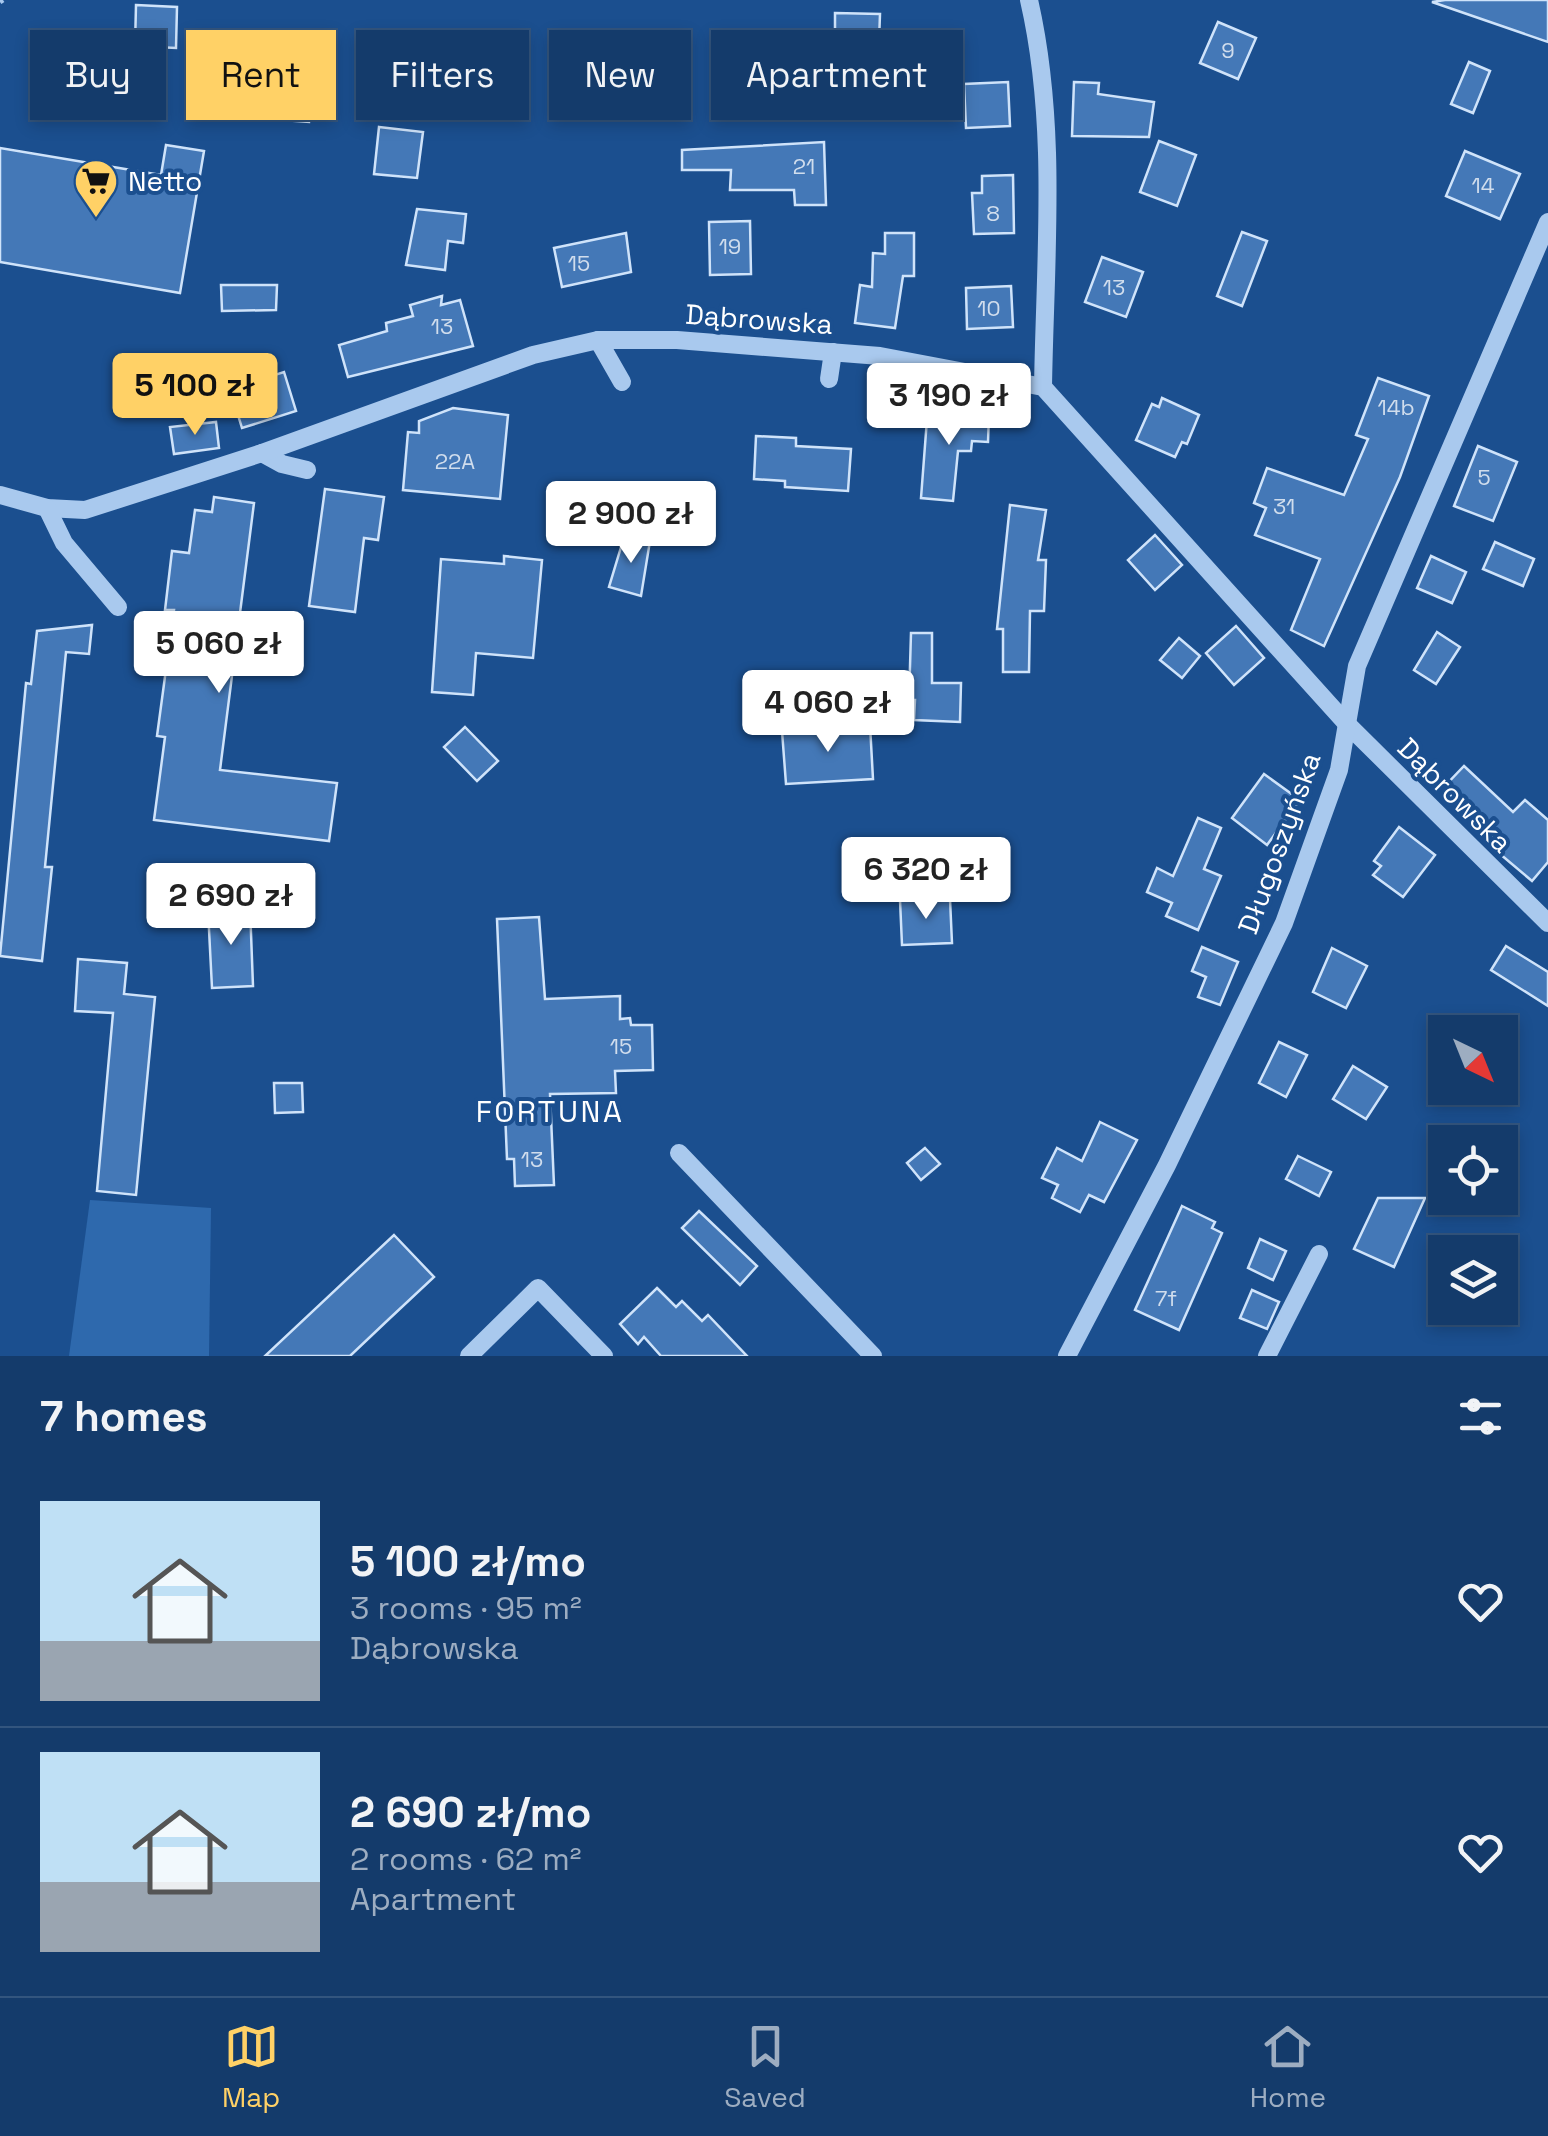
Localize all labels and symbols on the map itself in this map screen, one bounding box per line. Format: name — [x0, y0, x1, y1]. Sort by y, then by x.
house number: 9 — [1221, 36, 1235, 64]
house number: 21 — [793, 152, 815, 180]
supermarket icon: Netto — [73, 158, 119, 219]
place label: Netto — [128, 163, 202, 199]
house number: 14 — [1472, 171, 1495, 199]
house number: 8 — [986, 199, 1000, 227]
house number: 19 — [719, 232, 741, 260]
house number: 15 — [568, 249, 590, 277]
house number: 13 — [1103, 273, 1125, 301]
house number: 10 — [977, 294, 1001, 322]
street label: Dąbrowska — [684, 296, 834, 342]
house number: 13 — [431, 312, 453, 340]
pin: 5 100 zł — [92, 353, 298, 438]
pin: 3 190 zł — [846, 363, 1052, 448]
house number: 14b — [1377, 393, 1415, 421]
house number: 22A — [435, 447, 475, 475]
house number: 5 — [1477, 463, 1491, 491]
pin: 2 900 zł — [528, 481, 734, 566]
house number: 31 — [1273, 492, 1295, 520]
pin: 5 060 zł — [116, 611, 322, 696]
pin: 4 060 zł — [725, 670, 931, 755]
street label: Dąbrowska — [1390, 730, 1520, 860]
street label: Długoszyńska — [1229, 747, 1329, 939]
pin: 6 320 zł — [823, 837, 1029, 922]
pin: 2 690 zł — [128, 863, 334, 948]
north arrow — [1428, 1015, 1518, 1105]
house number: 15 — [610, 1032, 632, 1060]
district label: FORTUNA — [476, 1092, 624, 1131]
house number: 13 — [521, 1145, 543, 1173]
house number: 7f — [1155, 1284, 1177, 1312]

